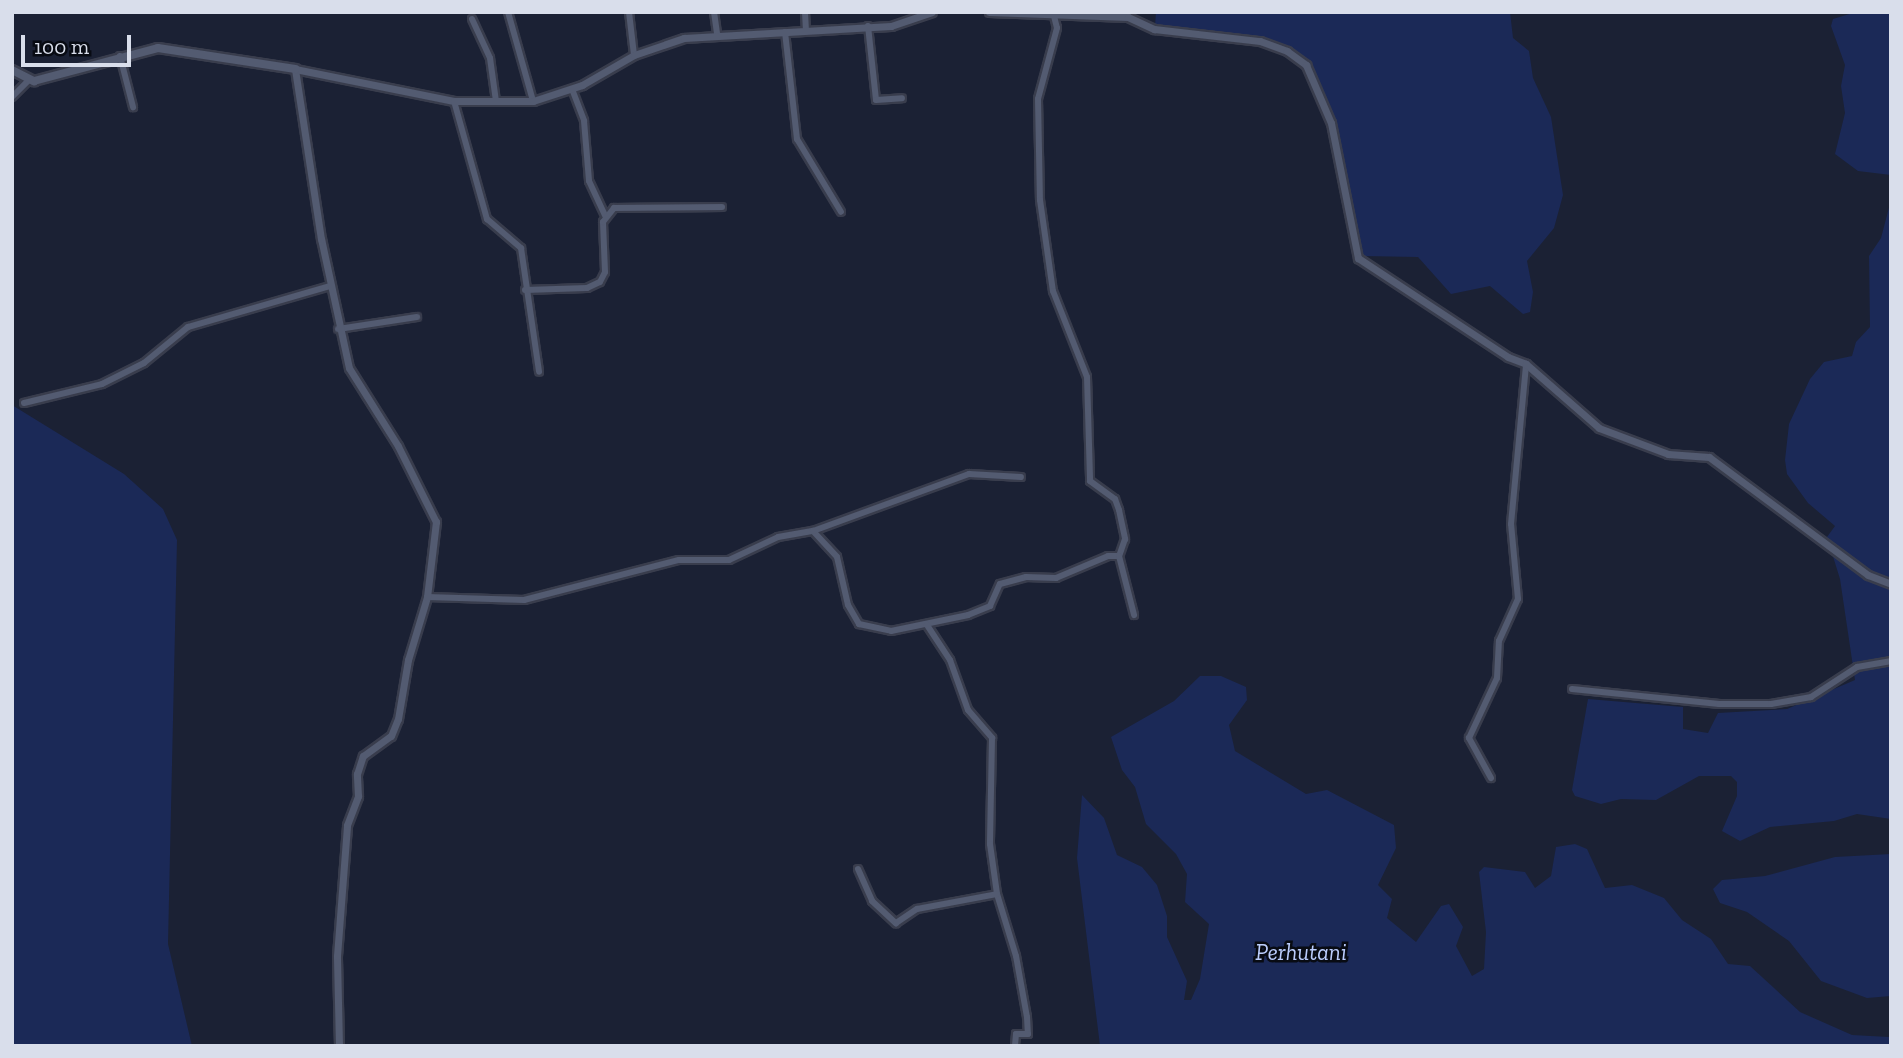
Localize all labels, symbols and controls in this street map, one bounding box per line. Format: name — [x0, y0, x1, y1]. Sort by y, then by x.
scale bar — [24, 21, 135, 65]
text: 100 m — [34, 34, 89, 59]
park label: Perhutani — [1255, 938, 1347, 966]

